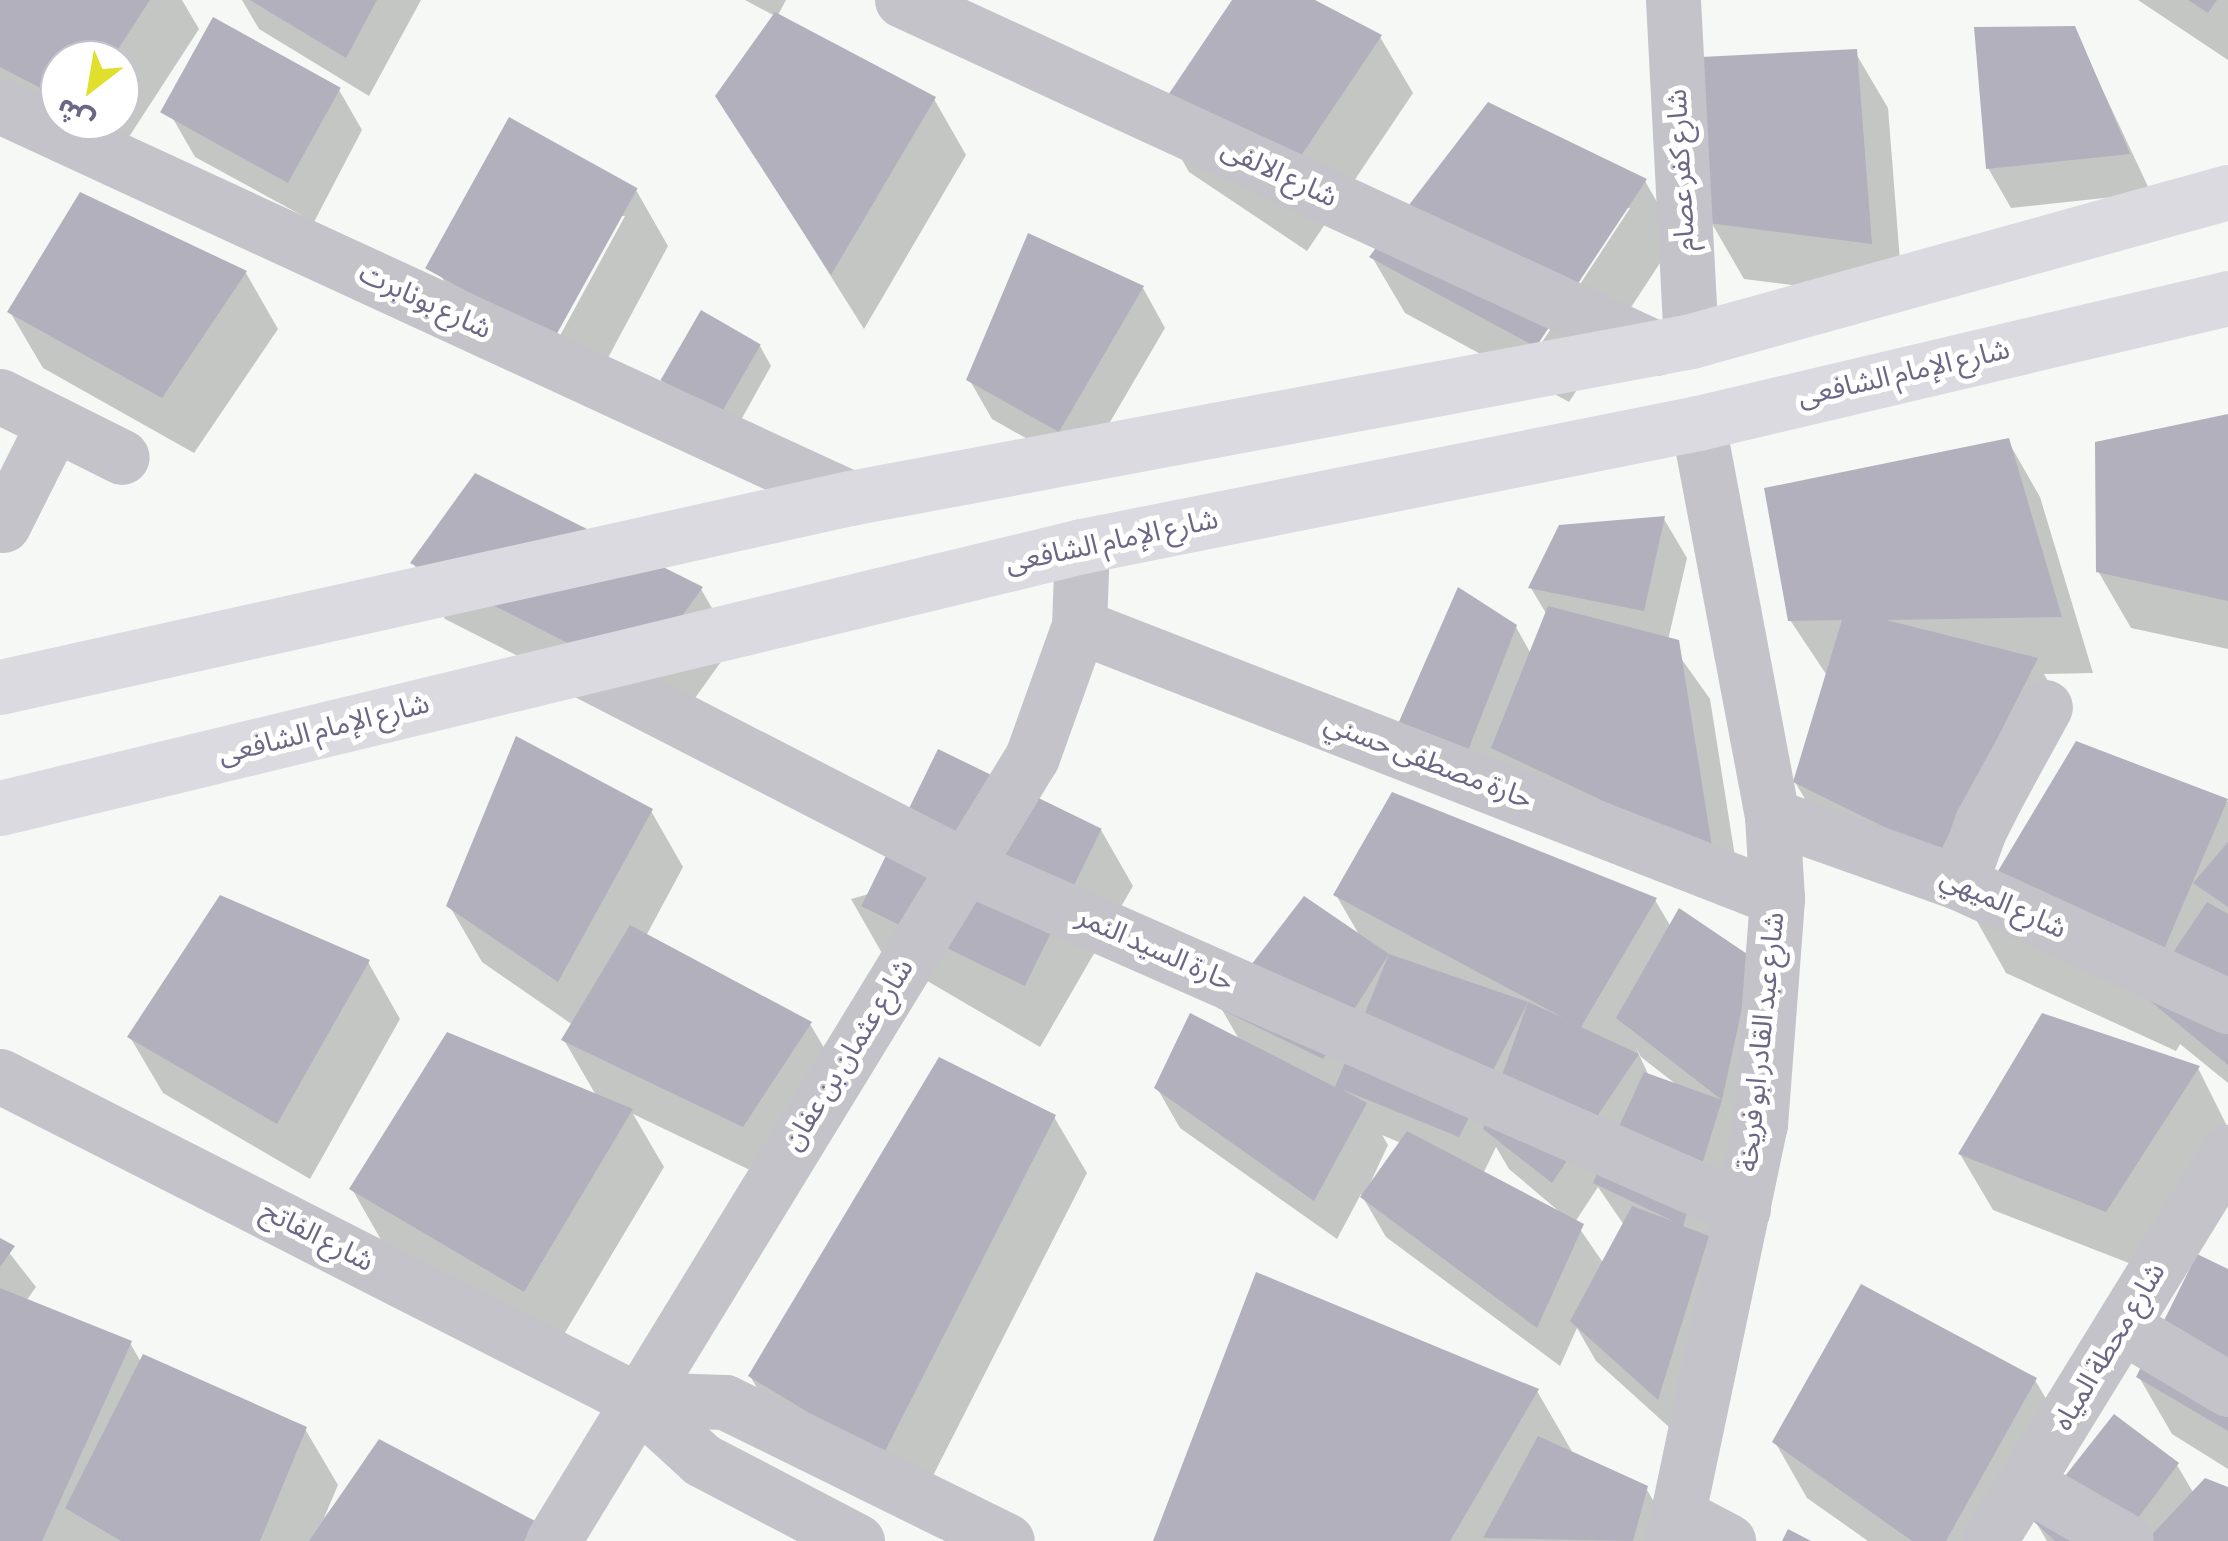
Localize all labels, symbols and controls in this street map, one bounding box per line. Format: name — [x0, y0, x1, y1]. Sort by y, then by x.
north arrow — [40, 40, 140, 140]
street label: شارع كفر عصام — [1661, 88, 1703, 252]
text: ش — [50, 90, 100, 138]
street label: شارع الالفى — [1216, 133, 1342, 215]
street label: شارع بونابرت — [354, 257, 496, 347]
street label: شارع الإمام الشافعى — [1795, 333, 2013, 415]
street label: شارع الإمام الشافعى — [1003, 503, 1221, 581]
street label: شارع الإمام الشافعى — [215, 688, 433, 772]
street label: حارة مصطفى حسني — [1319, 707, 1537, 817]
street label: شارع الميهي — [1935, 861, 2071, 947]
street label: حارة السيد النمر — [1071, 900, 1239, 1000]
street label: شارع عبد القادر ابو فريخة — [1732, 911, 1792, 1173]
street label: شارع عثمان بن عفان — [777, 953, 921, 1157]
street label: شارع الفاتح — [255, 1194, 379, 1280]
street label: شارع محطة المياه — [2047, 1257, 2173, 1437]

